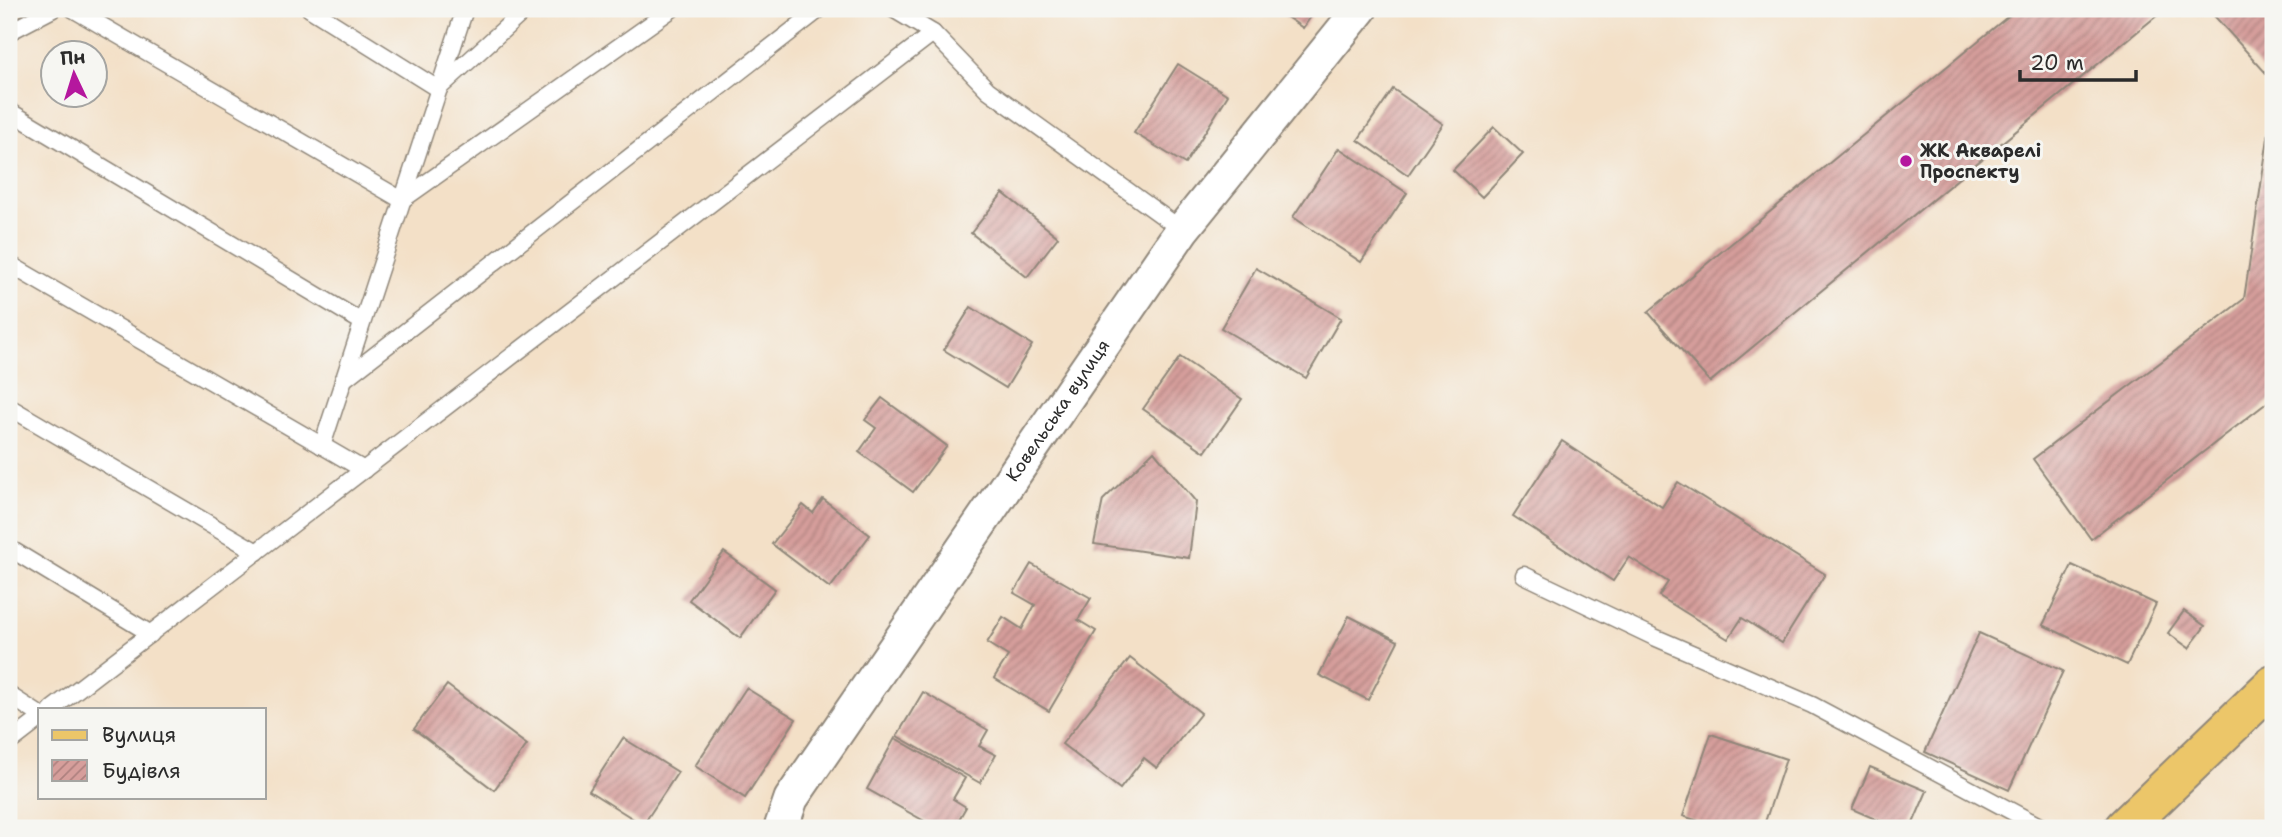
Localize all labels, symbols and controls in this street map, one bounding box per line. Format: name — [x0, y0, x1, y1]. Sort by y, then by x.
north arrow — [38, 38, 108, 108]
scale bar — [2020, 38, 2135, 82]
text: Пн — [59, 44, 86, 71]
text: 20 m — [2030, 49, 2084, 77]
place label: ЖК Акварелі Проспекту — [1920, 139, 2041, 184]
marker: ЖК Акварелі Проспекту — [1898, 153, 1914, 169]
street label: Ковельська вулиця — [1001, 335, 1115, 486]
legend — [38, 708, 266, 798]
text: Вулиця — [102, 721, 176, 749]
text: Будівля — [102, 757, 181, 785]

